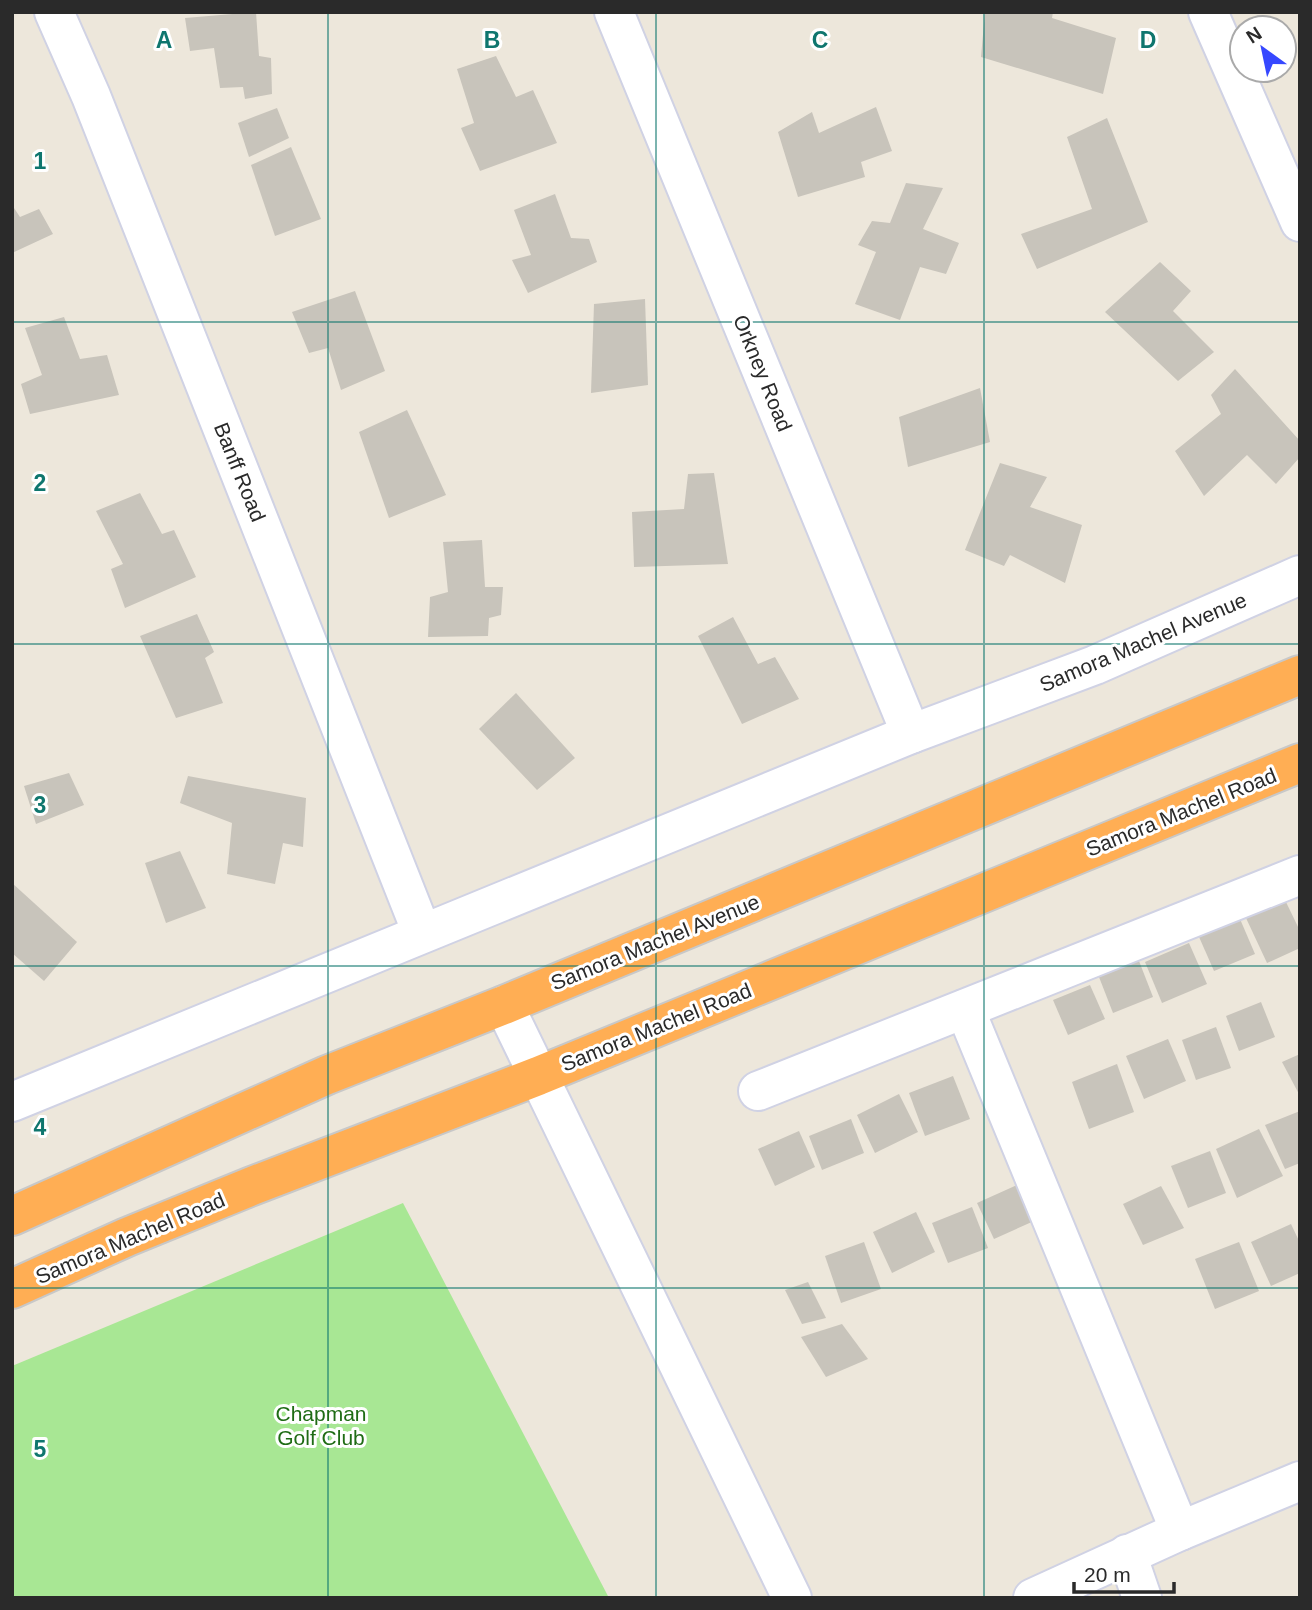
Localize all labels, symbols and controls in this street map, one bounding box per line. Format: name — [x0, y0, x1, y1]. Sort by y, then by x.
north arrow — [1228, 14, 1298, 84]
text: N — [1243, 23, 1265, 48]
text: A — [156, 27, 172, 53]
text: B — [484, 27, 500, 53]
text: C — [812, 27, 828, 53]
text: D — [1140, 27, 1156, 53]
text: 1 — [34, 148, 47, 174]
street label: Orkney Road — [729, 311, 797, 435]
street label: Banff Road — [210, 419, 270, 525]
text: 2 — [34, 470, 46, 496]
street label: Samora Machel Avenue — [1036, 588, 1250, 696]
street label: Samora Machel Road — [1083, 763, 1279, 861]
text: 3 — [34, 792, 46, 818]
street label: Samora Machel Avenue — [547, 890, 763, 994]
street label: Samora Machel Road — [558, 978, 754, 1076]
text: 4 — [34, 1114, 47, 1140]
street label: Samora Machel Road — [32, 1188, 228, 1288]
park label: Chapman Golf Club — [275, 1402, 367, 1449]
text: 5 — [34, 1436, 47, 1462]
scale bar — [1074, 1550, 1174, 1594]
text: 20 m — [1084, 1563, 1131, 1586]

